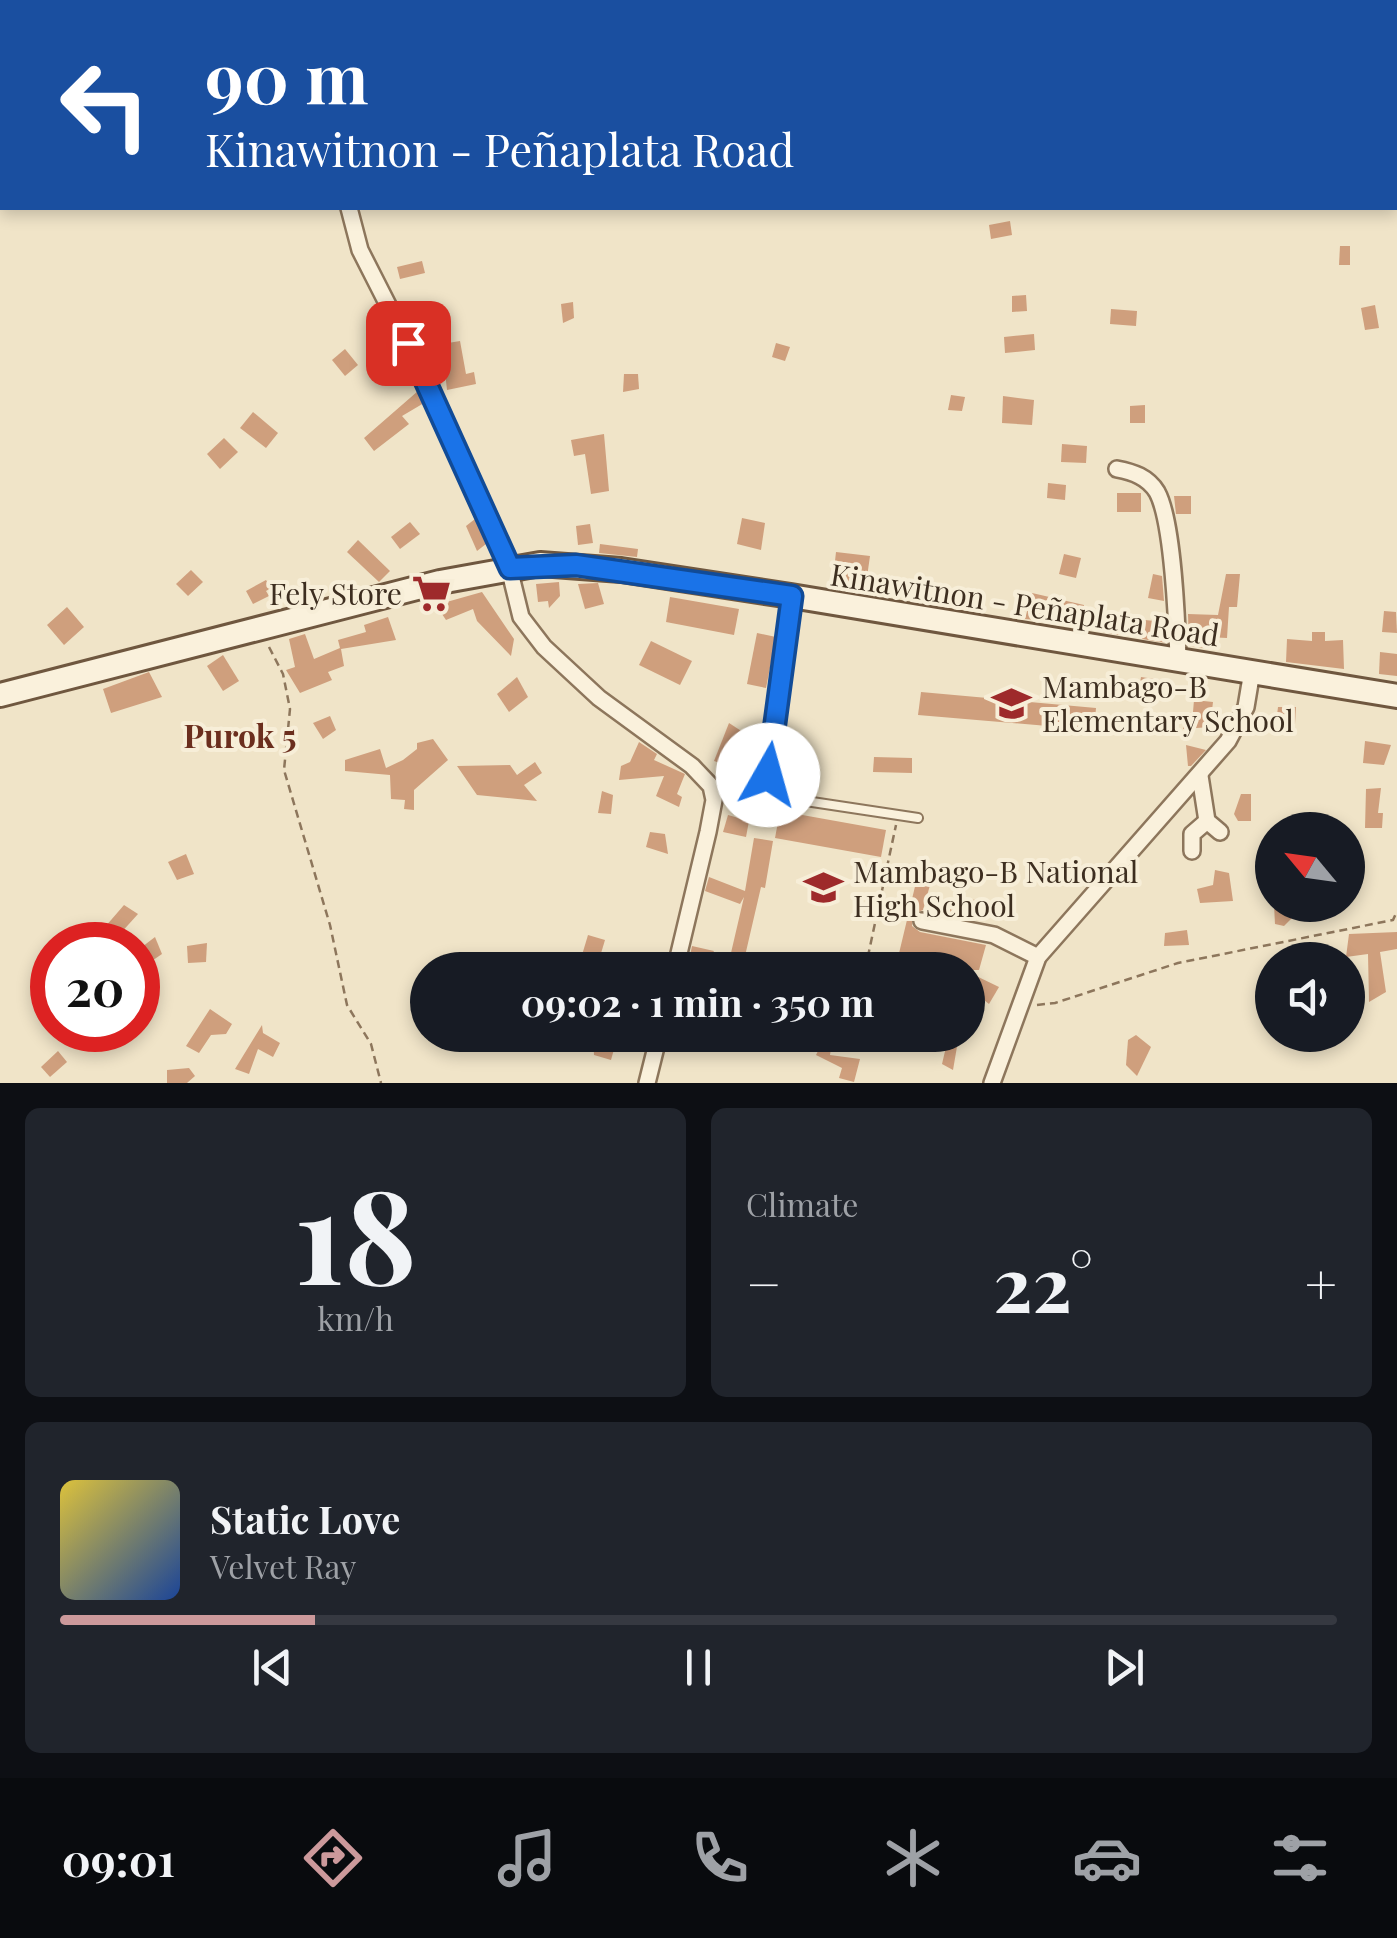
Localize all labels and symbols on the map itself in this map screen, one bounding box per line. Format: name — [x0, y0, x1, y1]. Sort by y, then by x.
pin — [366, 301, 451, 386]
street label: Kinawitnon - Peñaplata Road — [828, 554, 1222, 654]
supermarket icon: Fely Store — [411, 572, 453, 614]
place label: Fely Store — [269, 573, 402, 613]
place label: Mambago-B Elementary School — [1042, 666, 1294, 740]
school or university icon: Mambago-B Elementary School — [991, 682, 1033, 724]
district label: Purok 5 — [184, 713, 296, 756]
position arrow — [716, 723, 820, 827]
north arrow — [1255, 812, 1365, 922]
place label: Mambago-B National High School — [853, 851, 1138, 925]
school or university icon: Mambago-B National High School — [802, 867, 844, 909]
speed limit sign: 20 — [30, 922, 160, 1052]

